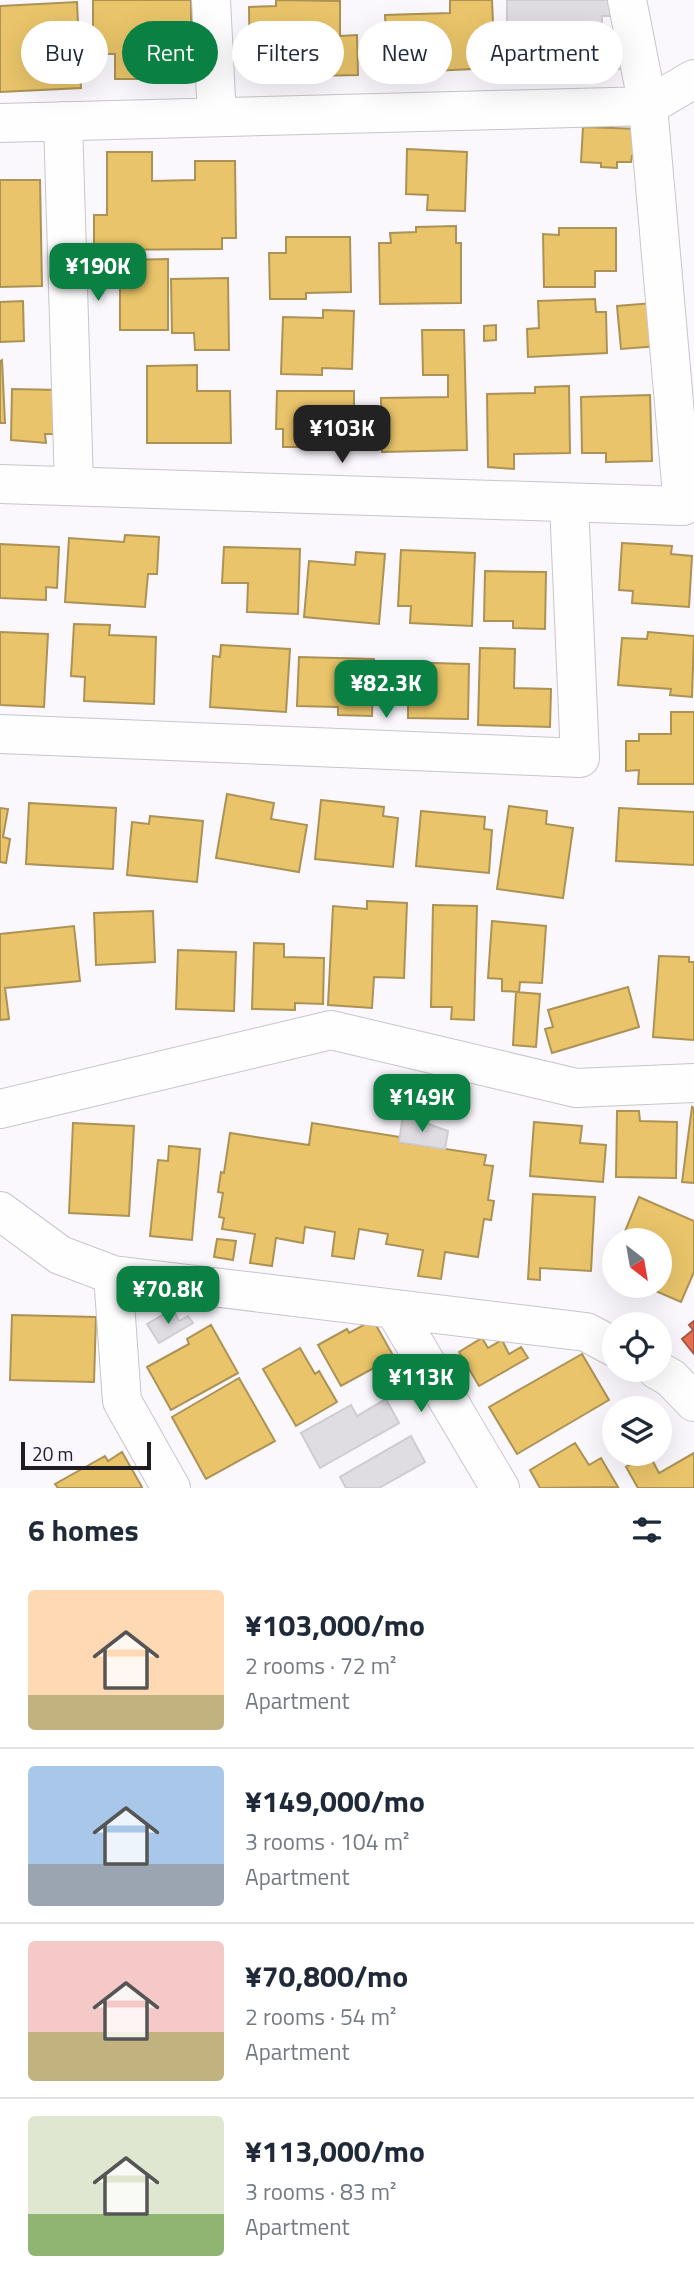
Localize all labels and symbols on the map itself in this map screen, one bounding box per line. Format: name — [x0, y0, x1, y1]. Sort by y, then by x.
pin: ¥190K — [49, 244, 147, 303]
pin: ¥103K — [293, 406, 391, 465]
pin: ¥82.3K — [329, 660, 443, 720]
pin: ¥149K — [373, 1074, 471, 1134]
north arrow — [602, 1228, 672, 1298]
pin: ¥70.8K — [111, 1266, 225, 1326]
pin: ¥113K — [372, 1354, 470, 1414]
scale bar — [21, 1439, 150, 1471]

